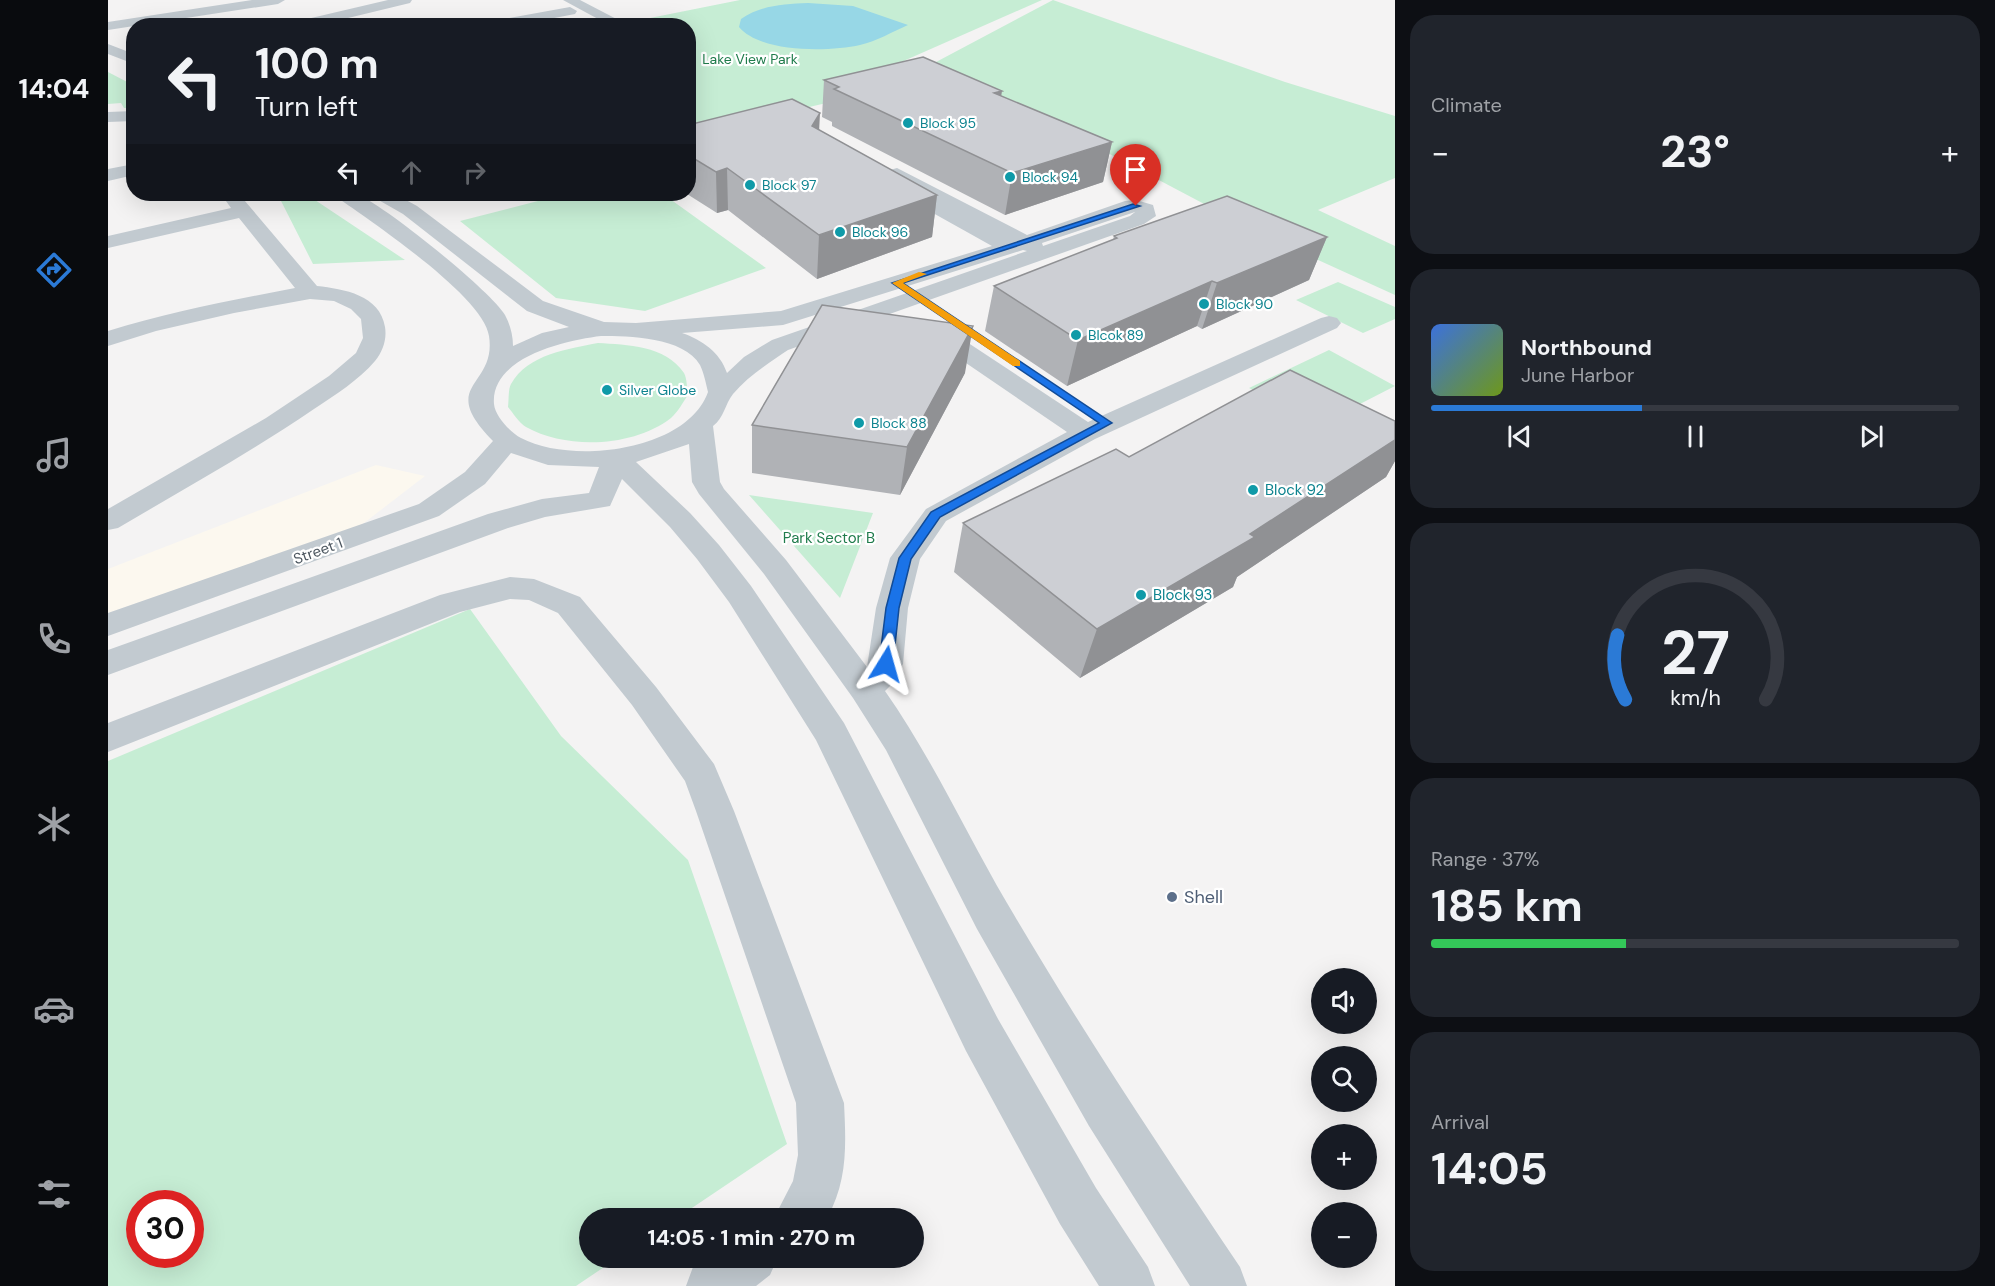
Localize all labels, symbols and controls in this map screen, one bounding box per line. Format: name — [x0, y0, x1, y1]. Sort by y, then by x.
text: 100 m — [255, 36, 379, 91]
icon: left — [156, 42, 234, 120]
park label: Lake View Park — [702, 50, 798, 68]
text: 14:04 — [19, 71, 89, 106]
text: Turn left — [255, 89, 358, 124]
text: Climate — [1431, 92, 1502, 118]
place label: Block 95 — [920, 114, 976, 132]
marker: Block 95 — [901, 116, 915, 130]
text: 23° — [1660, 122, 1730, 181]
text: − — [1431, 131, 1449, 174]
text: + — [1941, 131, 1959, 174]
pin — [1110, 144, 1161, 206]
icon: arrive — [1119, 153, 1152, 186]
icon: left — [332, 156, 365, 189]
icon: ahead — [395, 156, 428, 189]
icon: right — [458, 156, 491, 189]
place label: Block 94 — [1022, 168, 1078, 186]
marker: Block 94 — [1003, 170, 1017, 184]
place label: Block 97 — [762, 176, 817, 194]
marker: Block 97 — [743, 178, 757, 192]
place label: Block 96 — [852, 223, 908, 241]
marker: Block 96 — [833, 225, 847, 239]
icon: directions — [33, 249, 75, 291]
place label: Block 90 — [1216, 295, 1273, 313]
marker: Block 90 — [1197, 297, 1211, 311]
place label: Blcok 89 — [1088, 326, 1144, 344]
marker: Blcok 89 — [1069, 328, 1083, 342]
text: Northbound — [1521, 333, 1652, 362]
text: June Harbor — [1521, 362, 1634, 388]
place label: Silver Globe — [619, 381, 696, 399]
marker: Silver Globe — [600, 383, 614, 397]
place label: Block 88 — [871, 414, 927, 432]
marker: Block 88 — [852, 416, 866, 430]
icon: previous — [1503, 420, 1536, 453]
icon: pause — [1679, 420, 1712, 453]
icon: next — [1855, 420, 1888, 453]
icon: music — [33, 434, 75, 476]
place label: Block 92 — [1265, 480, 1324, 500]
marker: Block 92 — [1246, 483, 1260, 497]
park label: Park Sector B — [783, 528, 875, 548]
street label: Street 1 — [291, 533, 345, 569]
place label: Block 93 — [1153, 585, 1212, 605]
marker: Block 93 — [1134, 588, 1148, 602]
text: 27 — [1660, 612, 1730, 693]
icon: phone — [33, 618, 75, 660]
position arrow — [854, 632, 918, 696]
text: km/h — [1670, 684, 1720, 712]
icon: climate — [33, 803, 75, 845]
text: Range · 37% — [1431, 846, 1540, 872]
text: 185 km — [1431, 876, 1583, 935]
place label: Shell — [1184, 885, 1223, 909]
marker: Shell — [1165, 890, 1179, 904]
map controls — [1311, 968, 1377, 1268]
button: sound — [1311, 968, 1377, 1034]
icon: car — [33, 988, 75, 1030]
button: search — [1311, 1046, 1377, 1112]
text: Arrival — [1431, 1109, 1489, 1135]
button: + — [1311, 1124, 1377, 1190]
text: 14:05 — [1431, 1139, 1548, 1198]
icon: filters — [33, 1173, 75, 1215]
speed limit sign: 30 — [126, 1190, 204, 1268]
button: − — [1311, 1202, 1377, 1268]
text: 14:05 · 1 min · 270 m — [648, 1223, 855, 1252]

